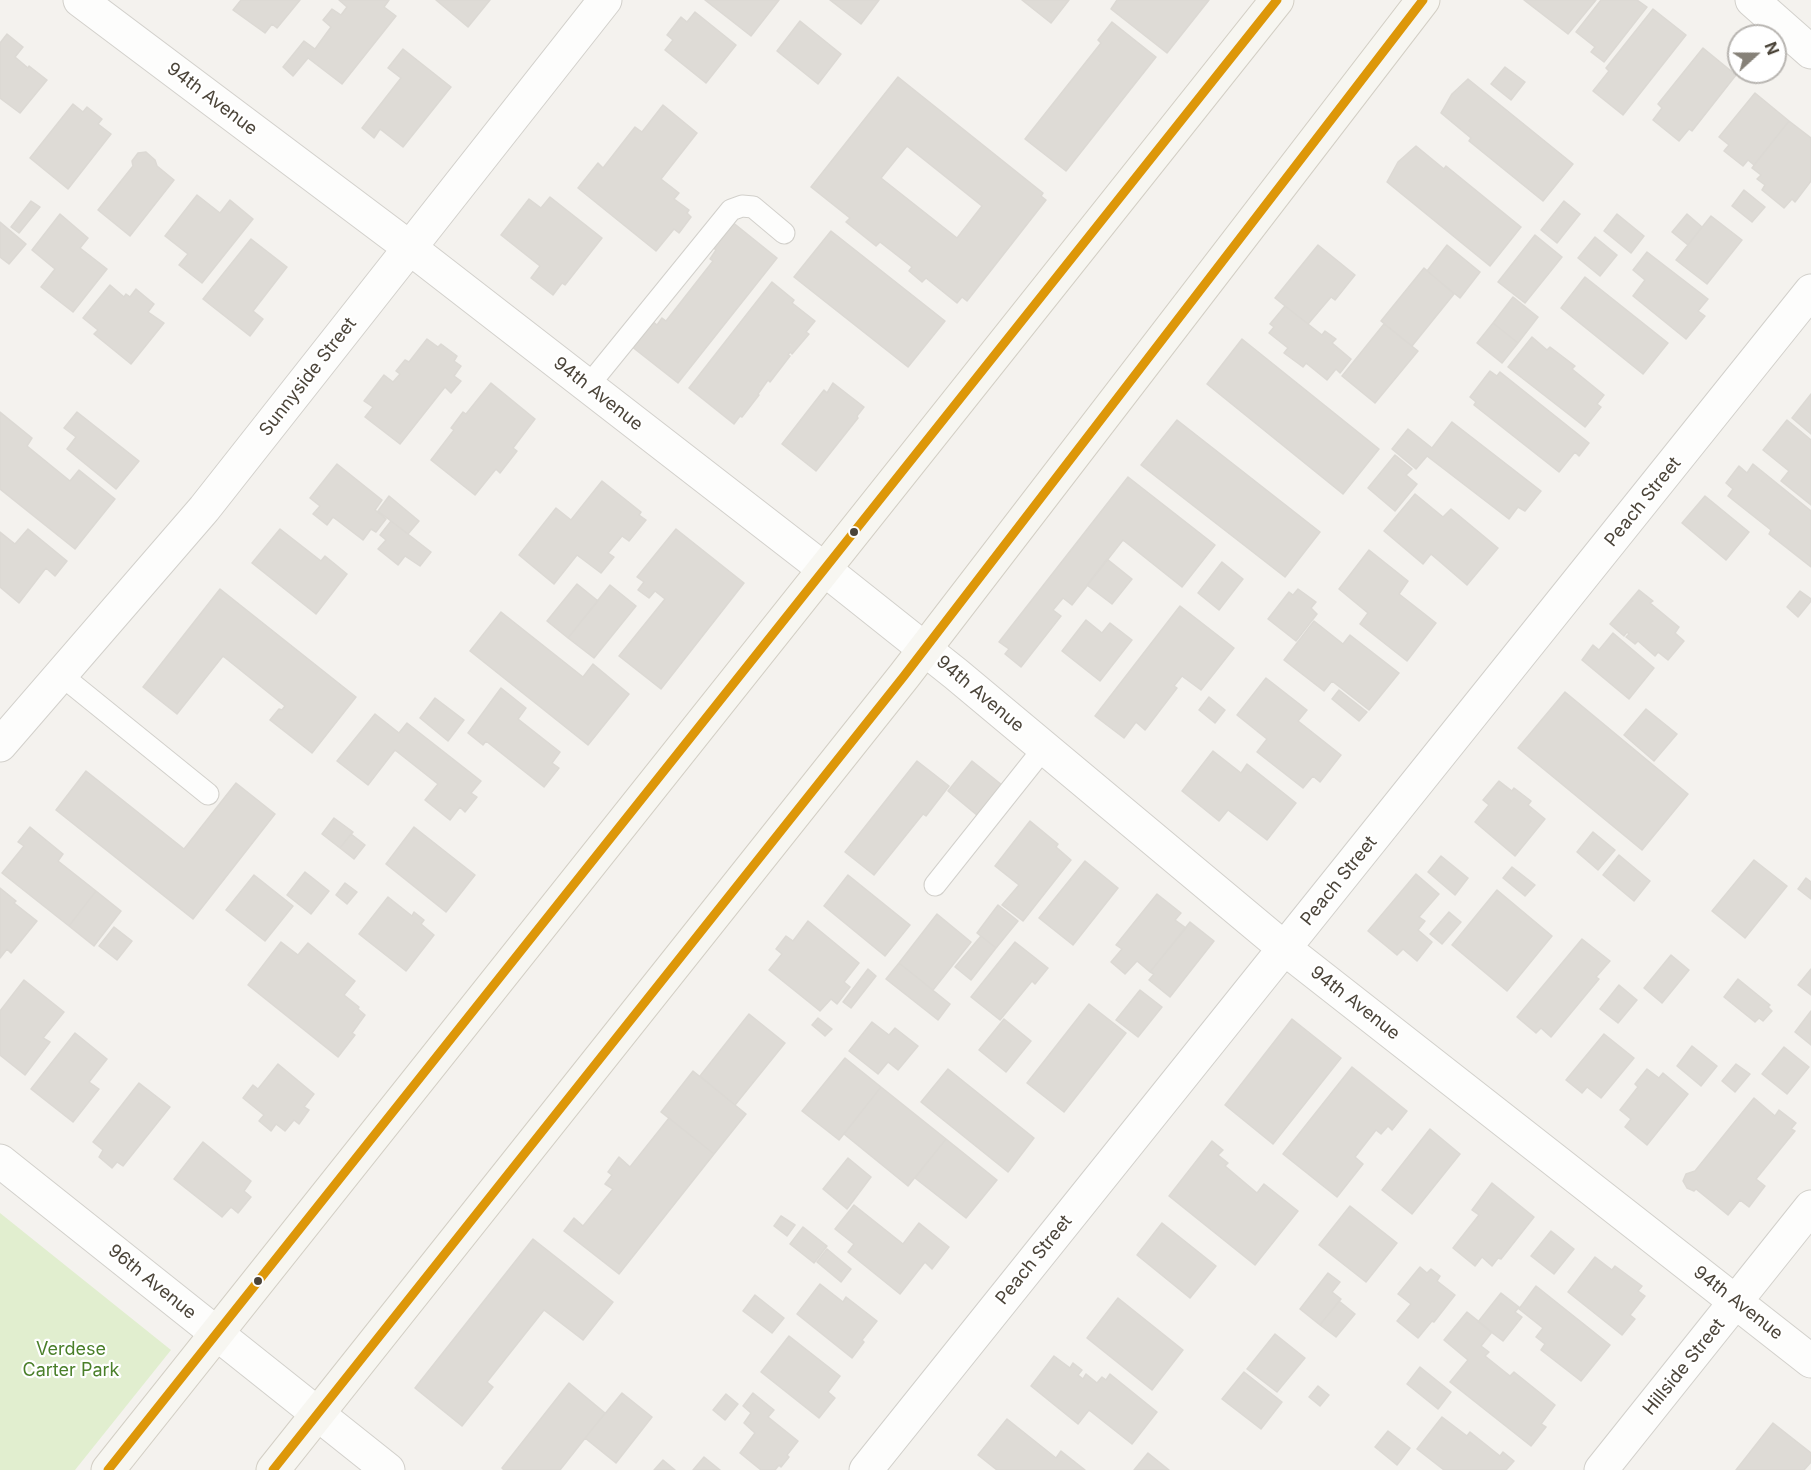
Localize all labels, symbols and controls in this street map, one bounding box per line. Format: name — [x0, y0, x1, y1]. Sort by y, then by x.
north arrow — [1727, 24, 1787, 84]
text: N — [1760, 39, 1783, 58]
street label: 94th Avenue — [163, 58, 261, 140]
street label: Sunnyside Street — [255, 313, 361, 441]
street label: 94th Avenue — [549, 352, 647, 436]
street label: Peach Street — [1600, 453, 1686, 551]
unlabelled marker — [848, 526, 860, 538]
street label: 94th Avenue — [932, 651, 1028, 737]
street label: Peach Street — [1296, 832, 1382, 930]
street label: 94th Avenue — [1306, 961, 1404, 1045]
street label: Peach Street — [991, 1211, 1077, 1309]
street label: 96th Avenue — [104, 1240, 200, 1324]
street label: 94th Avenue — [1689, 1261, 1787, 1345]
unlabelled marker — [252, 1275, 264, 1287]
street label: Hillside Street — [1639, 1314, 1729, 1420]
park label: Verdese Carter Park — [23, 1339, 119, 1382]

